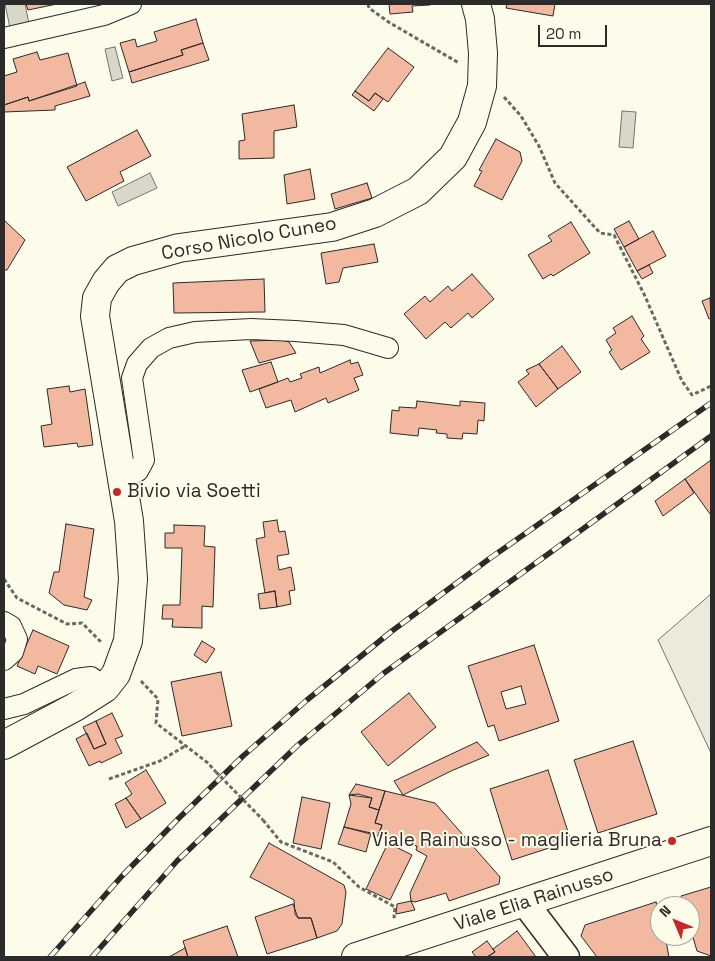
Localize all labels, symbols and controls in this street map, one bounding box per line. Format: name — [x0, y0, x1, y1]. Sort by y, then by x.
scale bar — [540, 15, 609, 47]
text: 20 m — [546, 24, 581, 43]
street label: Corso Nicolo Cuneo — [160, 212, 338, 266]
place label: Bivio via Soetti — [127, 481, 261, 503]
marker: Bivio via Soetti — [111, 486, 123, 498]
place label: Viale Rainusso - maglieria Bruna — [372, 830, 662, 852]
marker: Viale Rainusso - maglieria Bruna — [666, 835, 678, 847]
street label: Viale Elia Rainusso — [451, 863, 617, 937]
north arrow — [650, 896, 700, 946]
text: N — [655, 901, 675, 921]

